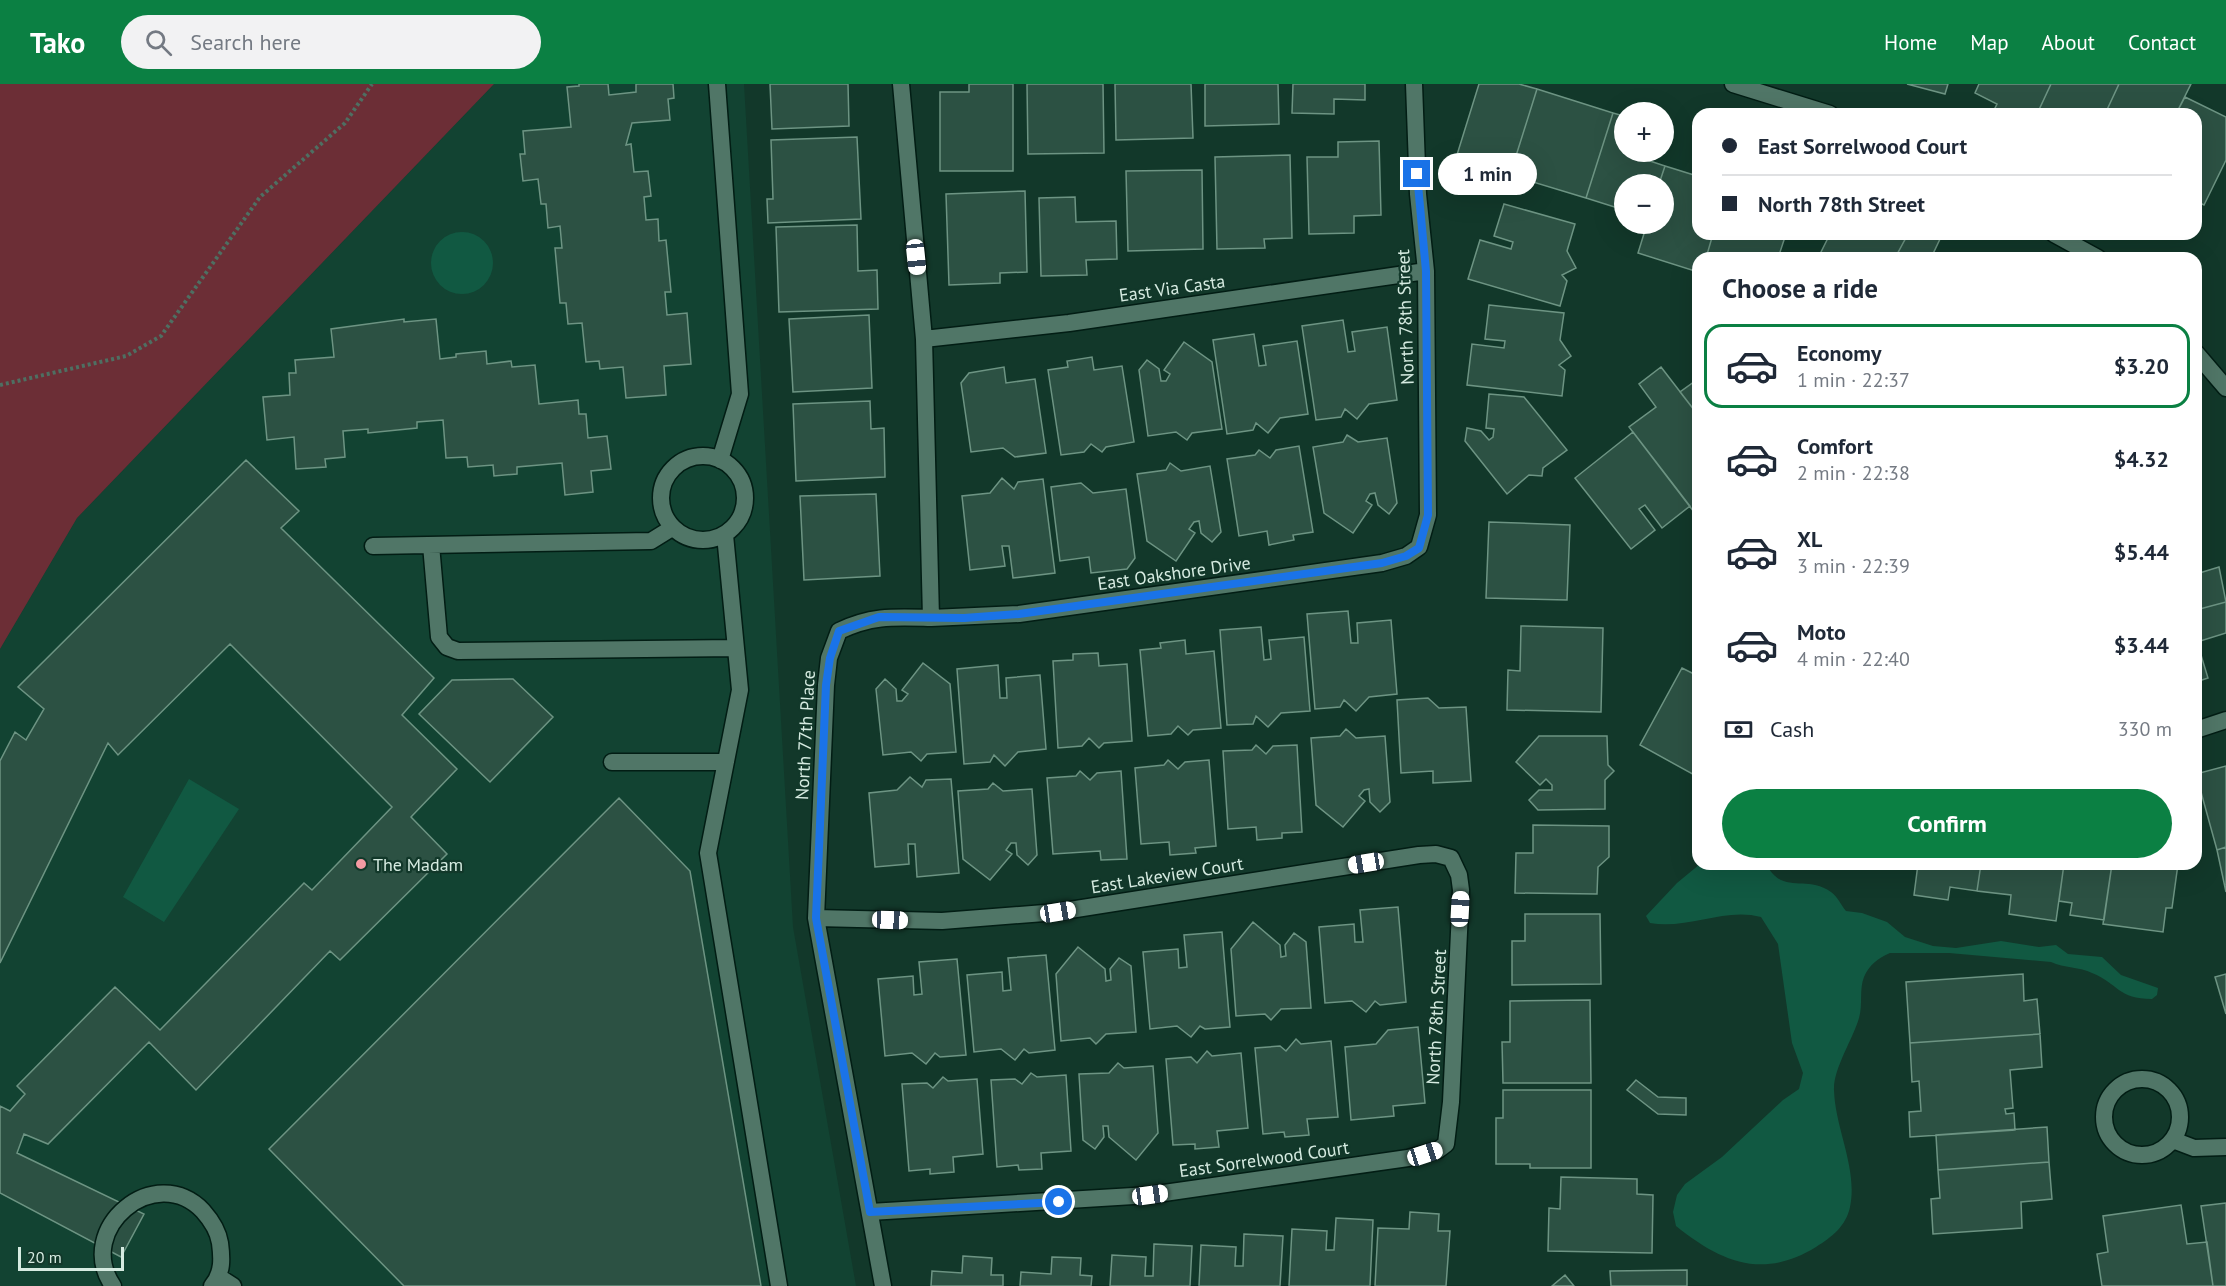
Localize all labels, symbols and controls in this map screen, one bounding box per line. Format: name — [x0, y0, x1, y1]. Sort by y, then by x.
search box — [121, 15, 541, 69]
text: Tako — [30, 24, 85, 61]
icon: search — [142, 26, 175, 59]
text: Search here — [190, 28, 301, 56]
text: Home — [1884, 29, 1937, 56]
text: Map — [1970, 29, 2009, 56]
text: About — [2042, 29, 2095, 56]
text: Contact — [2128, 29, 2196, 56]
map controls — [1614, 102, 1674, 234]
button: + — [1614, 102, 1674, 162]
text: East Sorrelwood Court — [1758, 132, 1967, 160]
callout: 1 min — [1438, 153, 1537, 195]
route end — [1403, 160, 1430, 187]
text: 1 min — [1463, 161, 1512, 187]
button: − — [1614, 174, 1674, 234]
text: North 78th Street — [1758, 190, 1925, 218]
car — [905, 238, 927, 276]
street label: North 78th Street — [1391, 249, 1419, 385]
street label: East Via Casta — [1118, 269, 1226, 307]
text: Choose a ride — [1722, 271, 1878, 305]
icon: car — [1725, 339, 1779, 393]
text: Economy — [1797, 339, 1881, 367]
text: $3.20 — [2114, 352, 2169, 380]
text: 1 min · 22:37 — [1797, 367, 1910, 393]
icon: car — [1725, 432, 1779, 486]
text: Comfort — [1797, 432, 1873, 460]
text: $4.32 — [2114, 445, 2169, 473]
text: 2 min · 22:38 — [1797, 460, 1910, 486]
icon: car — [1725, 525, 1779, 579]
text: XL — [1797, 525, 1822, 553]
text: $5.44 — [2114, 538, 2169, 566]
street label: East Oakshore Drive — [1096, 551, 1252, 595]
text: 3 min · 22:39 — [1797, 553, 1910, 579]
icon: car — [1725, 618, 1779, 672]
text: Moto — [1797, 618, 1846, 646]
text: $3.44 — [2114, 631, 2169, 659]
text: 4 min · 22:40 — [1797, 646, 1910, 672]
street label: North 77th Place — [790, 669, 820, 801]
icon: cash — [1722, 713, 1755, 746]
text: Cash — [1770, 715, 1814, 743]
text: 330 m — [2118, 716, 2172, 742]
button: Confirm — [1722, 789, 2172, 858]
car — [1347, 851, 1385, 875]
street label: East Lakeview Court — [1089, 852, 1245, 898]
place label: The Madam — [373, 853, 463, 876]
marker: The Madam — [354, 857, 368, 871]
car — [1450, 891, 1470, 927]
car — [1039, 900, 1077, 924]
car — [872, 910, 908, 930]
street label: North 78th Street — [1421, 949, 1451, 1085]
street label: East Sorrelwood Court — [1177, 1136, 1351, 1182]
car — [1405, 1140, 1445, 1168]
car — [1131, 1184, 1169, 1206]
route start — [1045, 1188, 1072, 1215]
scale bar — [18, 1244, 124, 1272]
text: 20 m — [27, 1247, 62, 1267]

